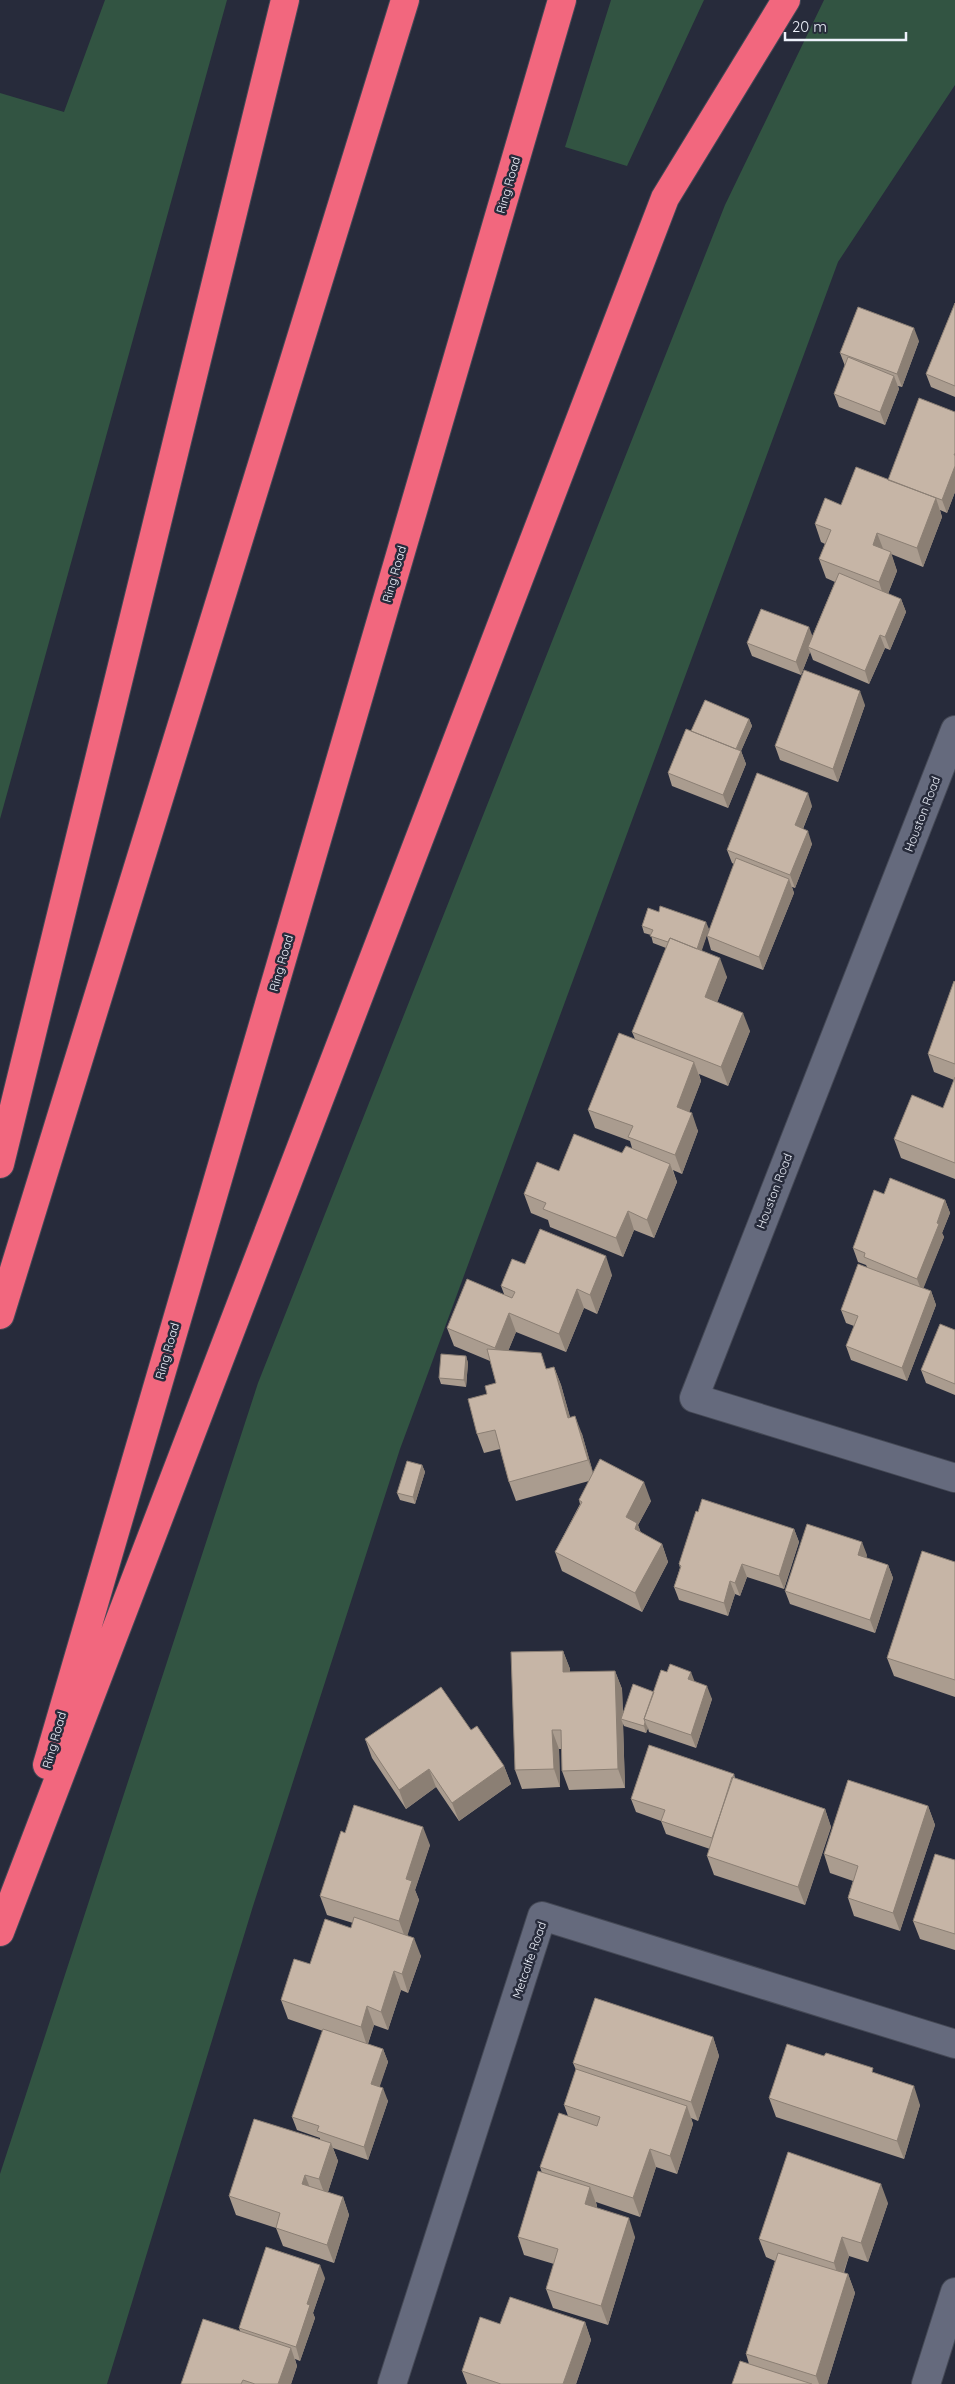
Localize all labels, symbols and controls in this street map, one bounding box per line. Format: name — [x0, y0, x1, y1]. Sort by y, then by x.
scale bar — [785, 10, 906, 42]
text: 20 m — [792, 17, 827, 36]
street label: Ring Road — [493, 155, 523, 215]
street label: Ring Road — [379, 544, 409, 604]
street label: Houston Road — [901, 774, 943, 854]
street label: Ring Road — [266, 933, 296, 993]
street label: Houston Road — [753, 1151, 795, 1231]
street label: Ring Road — [152, 1321, 182, 1381]
street label: Ring Road — [39, 1710, 69, 1770]
street label: Metcalfe Road — [509, 1919, 549, 2001]

